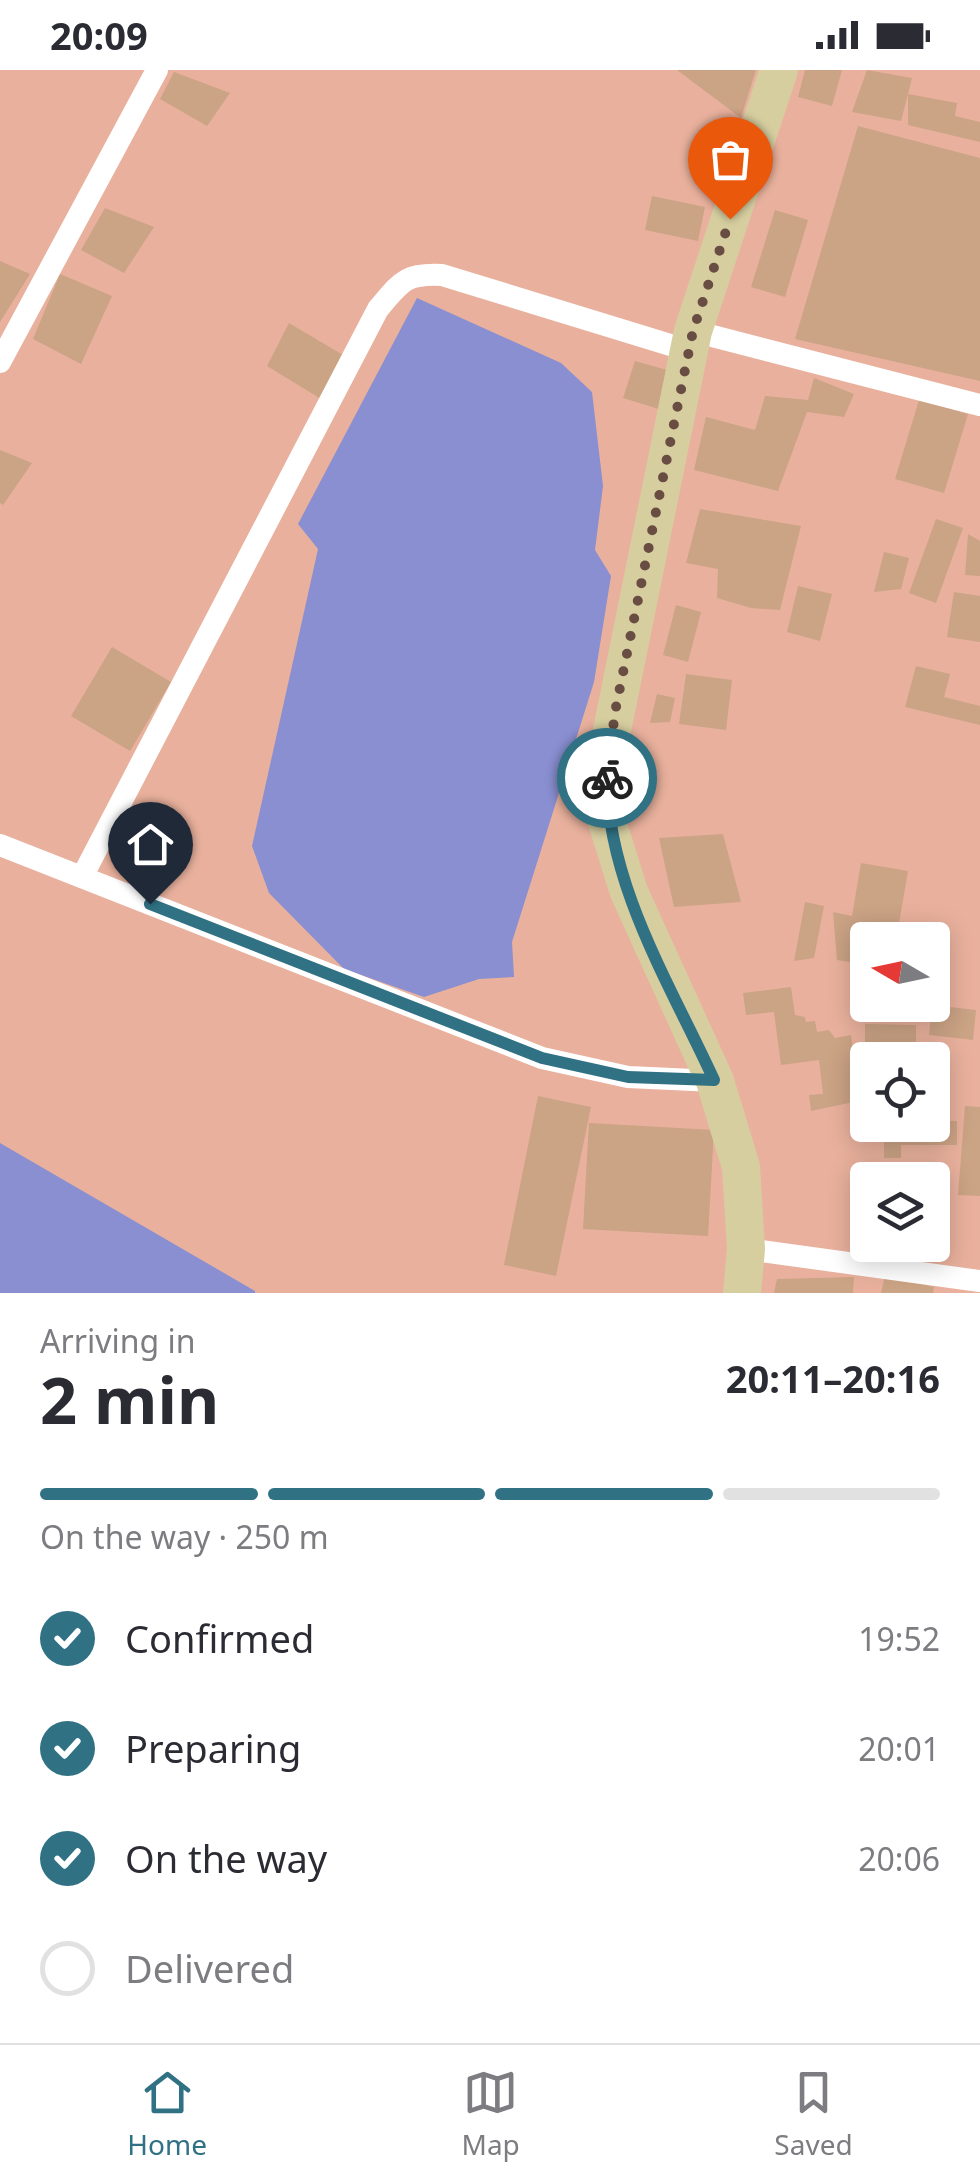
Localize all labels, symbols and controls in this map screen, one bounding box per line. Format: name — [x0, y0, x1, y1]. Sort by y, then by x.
text: 20:09 — [50, 9, 148, 61]
pin — [688, 117, 773, 220]
icon: bag — [703, 132, 758, 187]
courier — [557, 728, 657, 828]
icon: bike — [580, 751, 635, 806]
pin — [108, 802, 193, 905]
icon: home — [123, 817, 178, 872]
north arrow — [850, 922, 950, 1022]
map controls — [850, 922, 950, 1262]
button: locate — [850, 1042, 950, 1142]
button: layers — [850, 1162, 950, 1262]
text: Arriving in — [40, 1319, 195, 1362]
text: 20:11–20:16 — [726, 1352, 940, 1404]
text: 2 min — [40, 1355, 219, 1443]
text: On the way · 250 m — [40, 1515, 329, 1558]
icon: check — [40, 1611, 95, 1666]
text: Confirmed — [125, 1612, 314, 1664]
text: 19:52 — [858, 1617, 940, 1660]
icon: check — [40, 1721, 95, 1776]
text: Preparing — [125, 1722, 301, 1774]
text: 20:01 — [858, 1727, 940, 1770]
icon: check — [40, 1831, 95, 1886]
text: On the way — [125, 1832, 327, 1884]
text: 20:06 — [858, 1837, 940, 1880]
text: Delivered — [125, 1942, 294, 1994]
tab: Home — [127, 2065, 207, 2163]
tab: Map — [461, 2065, 520, 2163]
tab: Saved — [774, 2065, 853, 2163]

